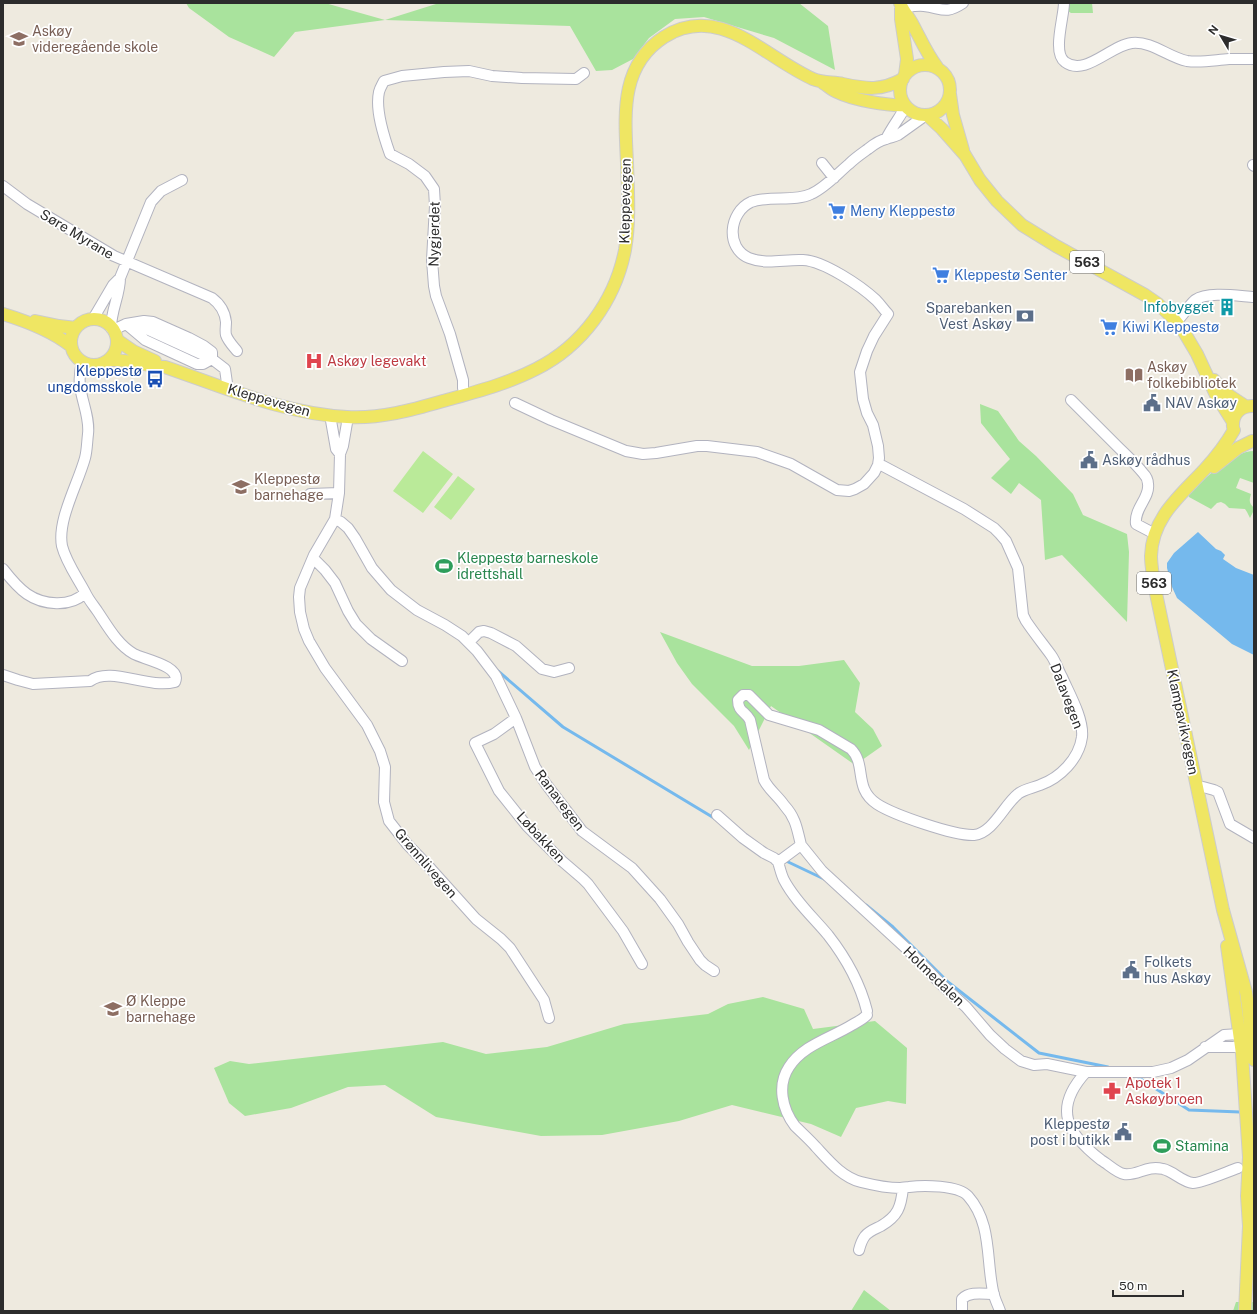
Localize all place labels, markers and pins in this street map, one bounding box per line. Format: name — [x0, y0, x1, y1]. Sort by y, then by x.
place label: Askøy videregående skole — [32, 23, 158, 55]
school or university icon: Askøy videregående skole — [9, 29, 29, 49]
supermarket icon: Meny Kleppestø — [827, 201, 847, 221]
place label: Meny Kleppestø — [850, 203, 955, 219]
supermarket icon: Kleppestø Senter — [931, 265, 951, 285]
place label: Kleppestø Senter — [954, 267, 1067, 283]
building icon: Infobygget — [1217, 297, 1237, 317]
place label: Infobygget — [1143, 299, 1214, 315]
place label: Sparebanken Vest Askøy — [926, 300, 1013, 332]
bank icon: Sparebanken Vest Askøy — [1015, 306, 1035, 326]
supermarket icon: Kiwi Kleppestø — [1099, 317, 1119, 337]
place label: Kiwi Kleppestø — [1122, 319, 1219, 335]
hospital icon: Askøy legevakt — [304, 351, 324, 371]
place label: Askøy legevakt — [327, 353, 426, 369]
place label: Askøy folkebibliotek — [1147, 359, 1237, 391]
place label: Kleppestø ungdomsskole — [47, 363, 142, 395]
library icon: Askøy folkebibliotek — [1124, 365, 1144, 385]
bus stop icon: Kleppestø ungdomsskole — [145, 369, 165, 389]
public building icon: NAV Askøy — [1142, 393, 1162, 413]
place label: NAV Askøy — [1165, 395, 1238, 411]
public building icon: Askøy rådhus — [1079, 450, 1099, 470]
place label: Askøy rådhus — [1102, 452, 1190, 468]
place label: Kleppestø barnehage — [254, 471, 324, 503]
school or university icon: Kleppestø barnehage — [231, 477, 251, 497]
place label: Kleppestø barneskole idrettshall — [457, 550, 598, 582]
sports icon: Kleppestø barneskole idrettshall — [434, 556, 454, 576]
place label: Folkets hus Askøy — [1144, 954, 1211, 986]
public building icon: Folkets hus Askøy — [1121, 960, 1141, 980]
place label: Ø Kleppe barnehage — [126, 993, 196, 1025]
school or university icon: Ø Kleppe barnehage — [103, 999, 123, 1019]
place label: Apotek 1 Askøybroen — [1125, 1075, 1203, 1107]
pharmacy icon: Apotek 1 Askøybroen — [1102, 1081, 1122, 1101]
place label: Kleppestø post i butikk — [1030, 1116, 1110, 1148]
public building icon: Kleppestø post i butikk — [1113, 1122, 1133, 1142]
sports icon: Stamina — [1152, 1136, 1172, 1156]
place label: Stamina — [1175, 1138, 1229, 1154]

